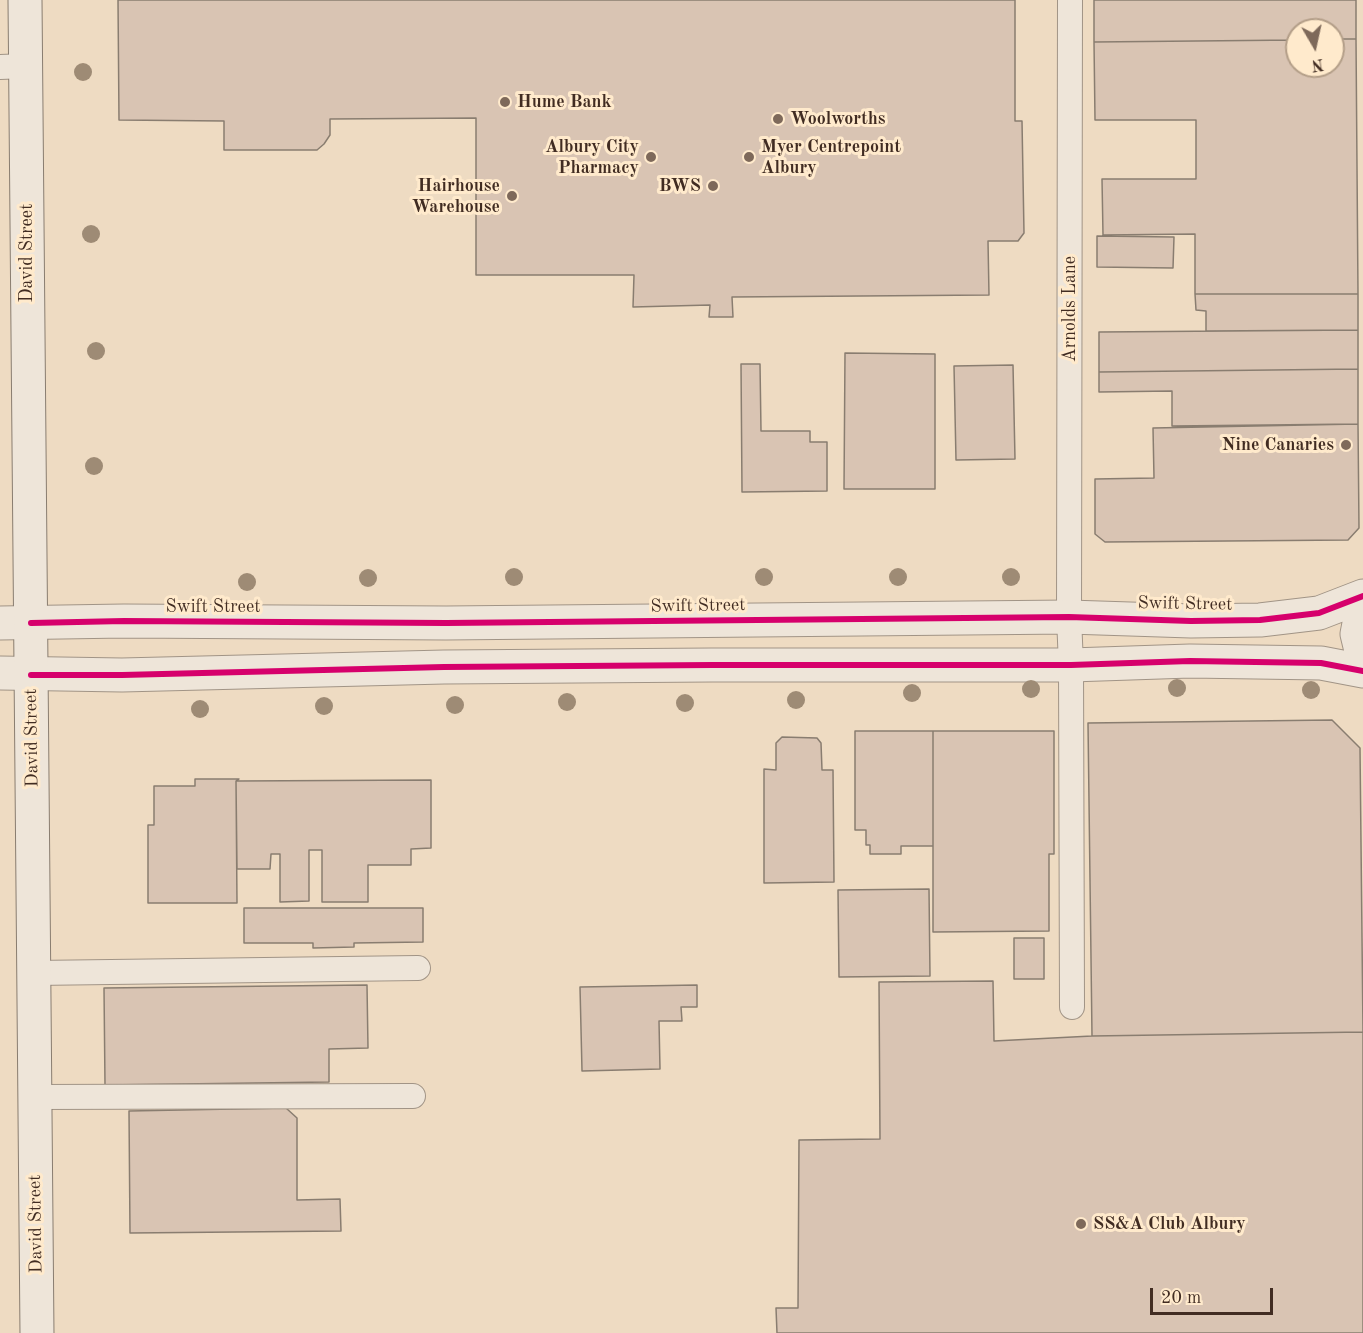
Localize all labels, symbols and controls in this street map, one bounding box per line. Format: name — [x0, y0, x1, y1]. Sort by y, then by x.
north arrow — [1285, 18, 1345, 78]
text: N — [1310, 55, 1325, 73]
place label: Hume Bank — [517, 91, 612, 113]
marker: Hume Bank — [498, 95, 512, 109]
place label: Woolworths — [790, 108, 886, 130]
marker: Woolworths — [771, 112, 785, 126]
place label: Albury City Pharmacy — [545, 136, 639, 178]
place label: Myer Centrepoint Albury — [761, 136, 901, 178]
marker: Albury City Pharmacy — [644, 150, 658, 164]
marker: Myer Centrepoint Albury — [742, 150, 756, 164]
place label: Hairhouse Warehouse — [412, 175, 500, 218]
place label: BWS — [659, 175, 701, 197]
marker: BWS — [706, 179, 720, 193]
marker: Hairhouse Warehouse — [505, 189, 519, 203]
street label: David Street — [16, 204, 38, 302]
street label: Arnolds Lane — [1059, 256, 1081, 362]
place label: Nine Canaries — [1222, 434, 1334, 456]
marker: Nine Canaries — [1339, 438, 1353, 452]
street label: Swift Street — [1137, 592, 1233, 616]
street label: Swift Street — [650, 594, 746, 618]
street label: Swift Street — [166, 596, 260, 618]
street label: David Street — [20, 688, 44, 788]
street label: David Street — [24, 1174, 48, 1274]
place label: SS&A Club Albury — [1093, 1213, 1246, 1235]
marker: SS&A Club Albury — [1074, 1217, 1088, 1231]
scale bar — [1153, 1276, 1276, 1314]
text: 20 m — [1161, 1289, 1201, 1307]

